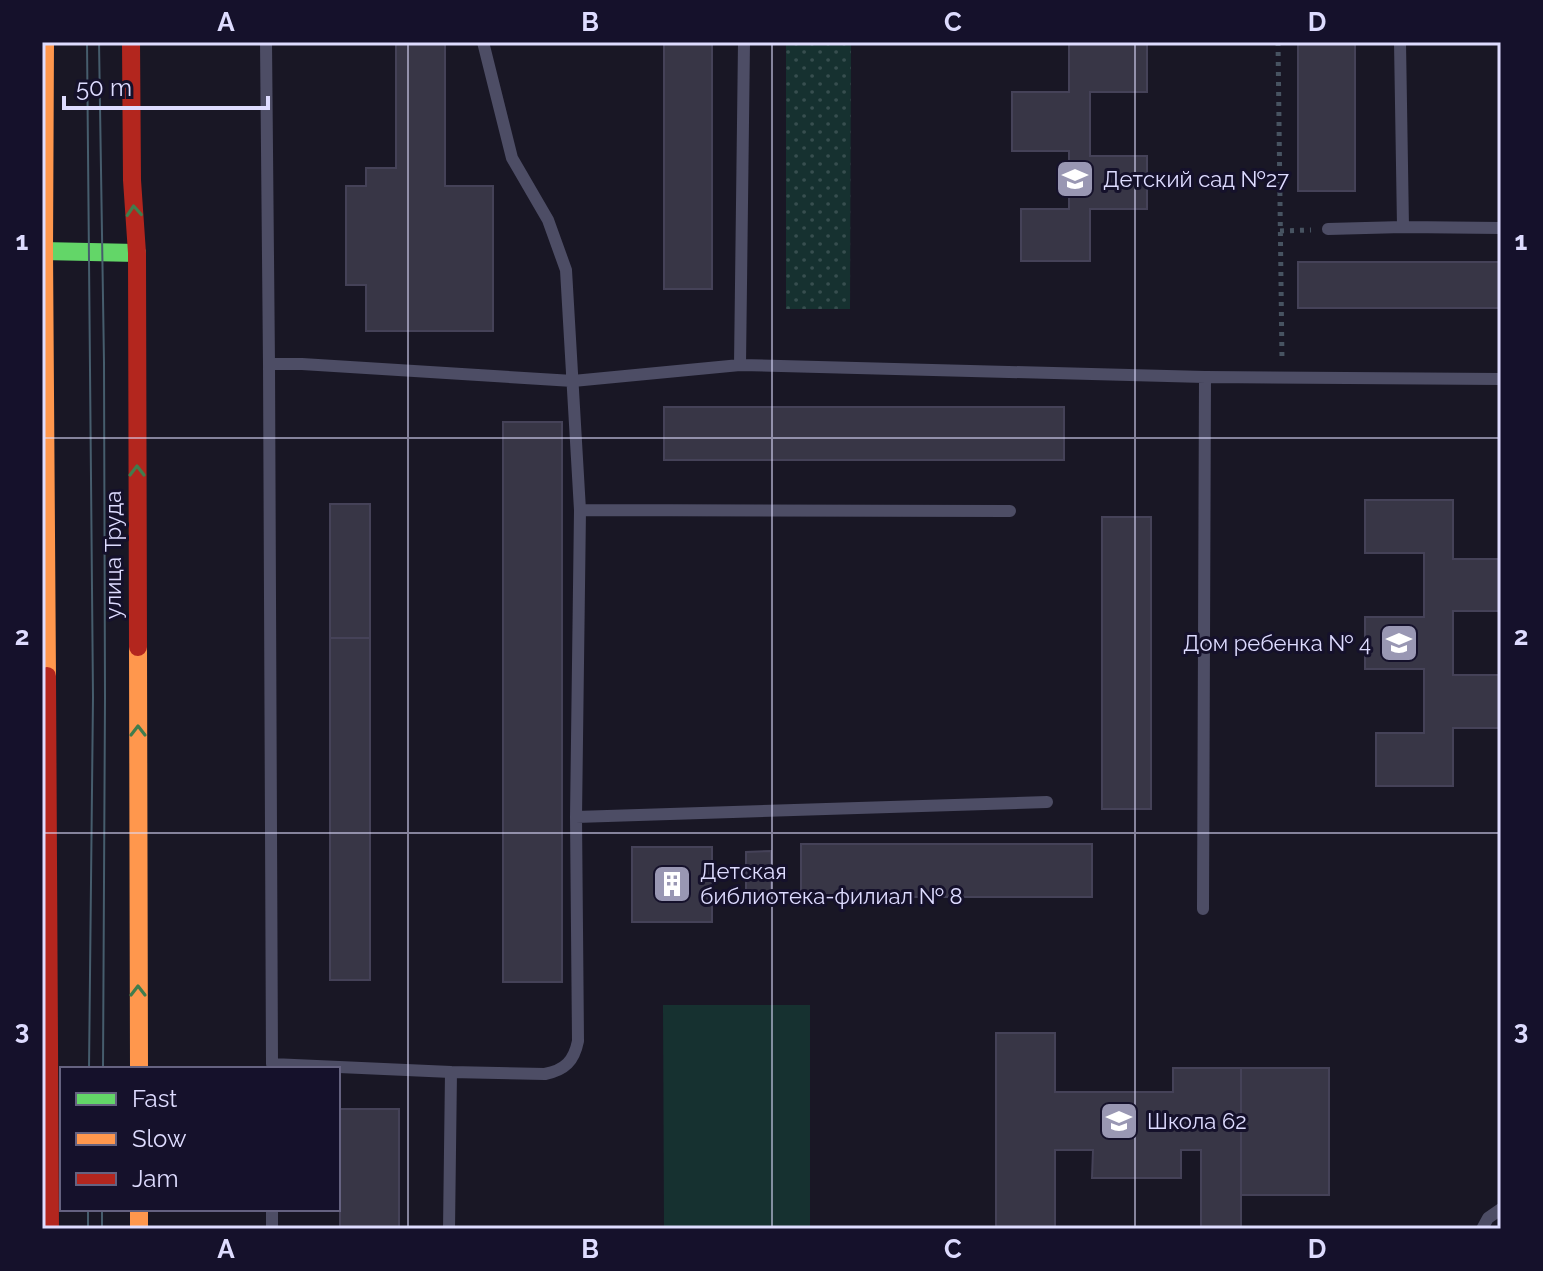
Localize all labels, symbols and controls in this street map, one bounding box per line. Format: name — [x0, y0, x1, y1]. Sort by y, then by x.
text: A — [217, 7, 235, 37]
text: B — [581, 7, 599, 37]
text: C — [944, 7, 962, 37]
text: D — [1308, 7, 1326, 37]
scale bar — [64, 60, 268, 110]
text: 50 m — [76, 73, 132, 102]
school or university icon: Детский сад №27 — [1054, 158, 1096, 200]
place label: Детский сад №27 — [1103, 166, 1289, 192]
one-way arrow — [126, 204, 143, 217]
text: 1 — [16, 226, 29, 256]
text: 1 — [1515, 226, 1528, 256]
one-way arrow — [128, 464, 146, 477]
street label: улица Труда — [100, 491, 126, 619]
text: 2 — [15, 621, 29, 651]
text: 2 — [1514, 621, 1528, 651]
school or university icon: Дом ребенка № 4 — [1378, 622, 1420, 664]
place label: Дом ребенка № 4 — [1183, 630, 1371, 656]
one-way arrow — [129, 724, 147, 737]
place label: Детская библиотека-филиал № 8 — [700, 858, 962, 909]
building icon: Детская библиотека-филиал № 8 — [651, 863, 693, 905]
one-way arrow — [129, 984, 147, 997]
text: 3 — [15, 1015, 29, 1045]
text: 3 — [1514, 1015, 1528, 1045]
legend — [60, 1067, 340, 1211]
text: Fast — [132, 1084, 177, 1113]
school or university icon: Школа 62 — [1098, 1100, 1140, 1142]
place label: Школа 62 — [1147, 1108, 1247, 1134]
text: Slow — [132, 1124, 187, 1153]
text: Jam — [132, 1164, 178, 1193]
text: A — [217, 1234, 235, 1264]
text: B — [581, 1234, 599, 1264]
text: C — [944, 1234, 962, 1264]
text: D — [1308, 1234, 1326, 1264]

